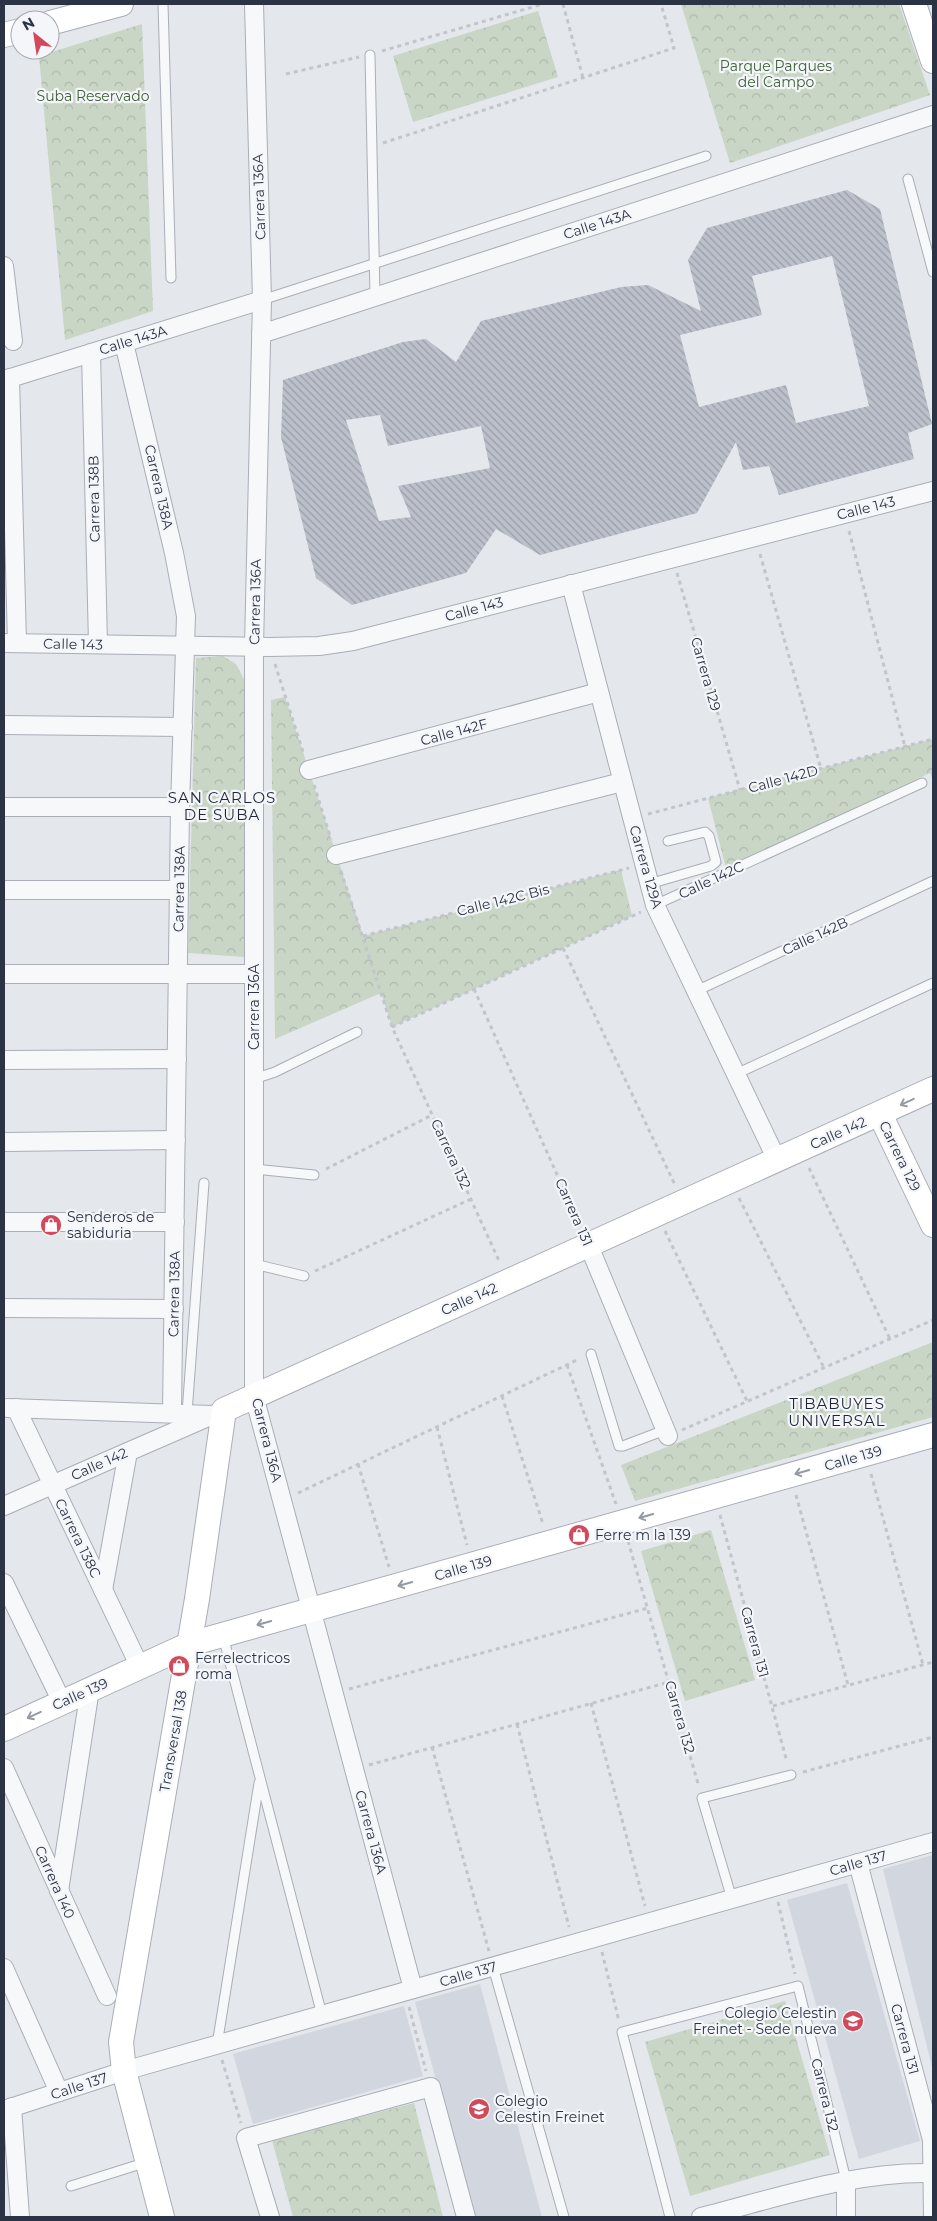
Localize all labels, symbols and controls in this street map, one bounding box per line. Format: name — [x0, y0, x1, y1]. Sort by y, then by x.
north arrow — [10, 10, 60, 60]
text: N — [19, 13, 38, 34]
park label: Parque Parques del Campo — [720, 57, 832, 91]
park label: Suba Reservado — [37, 87, 150, 105]
street label: Carrera 136A — [248, 153, 269, 240]
street label: Calle 143A — [561, 204, 634, 243]
street label: Calle 143A — [97, 321, 170, 359]
street label: Carrera 138A — [141, 443, 178, 532]
street label: Carrera 138B — [84, 455, 104, 543]
street label: Calle 143 — [835, 492, 897, 524]
street label: Carrera 136A — [245, 558, 265, 645]
street label: Calle 143 — [443, 593, 505, 625]
street label: Calle 143 — [43, 634, 103, 654]
street label: Carrera 129 — [687, 635, 725, 713]
street label: Calle 142F — [418, 714, 490, 750]
street label: Calle 142D — [746, 761, 820, 797]
district label: SAN CARLOS DE SUBA — [168, 788, 276, 824]
street label: Carrera 129A — [626, 823, 667, 912]
street label: Carrera 138A — [169, 845, 189, 932]
street label: Calle 142C — [676, 857, 747, 903]
street label: Calle 142C Bis — [455, 880, 551, 920]
street label: Calle 142B — [779, 913, 851, 959]
street label: Carrera 136A — [245, 963, 263, 1050]
one-way arrow — [900, 1097, 915, 1107]
street label: Calle 142 — [807, 1113, 869, 1153]
street label: Carrera 132 — [427, 1116, 475, 1192]
street label: Carrera 129 — [875, 1118, 925, 1194]
street label: Carrera 131 — [551, 1175, 597, 1249]
place label: Senderos de sabiduria — [67, 1208, 154, 1242]
shop icon: Senderos de sabiduria — [39, 1213, 63, 1237]
street label: Carrera 138A — [164, 1250, 184, 1337]
street label: Calle 142 — [438, 1279, 500, 1319]
district label: TIBABUYES UNIVERSAL — [788, 1394, 886, 1430]
street label: Carrera 136A — [248, 1396, 286, 1485]
street label: Calle 139 — [822, 1441, 884, 1475]
street label: Calle 142 — [68, 1444, 130, 1484]
one-way arrow — [795, 1468, 811, 1478]
street label: Carrera 138C — [51, 1495, 105, 1581]
one-way arrow — [638, 1512, 654, 1522]
shop icon: Ferre m la 139 — [567, 1523, 591, 1547]
place label: Ferre m la 139 — [595, 1526, 691, 1544]
street label: Calle 139 — [432, 1551, 494, 1585]
one-way arrow — [397, 1580, 413, 1589]
street label: Carrera 131 — [737, 1605, 773, 1679]
one-way arrow — [257, 1619, 273, 1629]
place label: Ferrelectricos roma — [195, 1649, 290, 1683]
shop icon: Ferrelectricos roma — [167, 1654, 191, 1678]
street label: Calle 139 — [49, 1674, 111, 1714]
street label: Carrera 132 — [661, 1678, 699, 1756]
street label: Transversal 138 — [155, 1689, 191, 1793]
one-way arrow — [27, 1711, 42, 1720]
street label: Carrera 136A — [351, 1788, 391, 1877]
street label: Carrera 140 — [31, 1843, 79, 1921]
street label: Calle 137 — [827, 1846, 889, 1880]
street label: Calle 137 — [437, 1957, 499, 1991]
street label: Carrera 131 — [887, 2002, 923, 2076]
place label: Colegio Celestin Freinet - Sede nueva — [693, 2004, 837, 2038]
school or university icon: Colegio Celestin Freinet - Sede nueva — [841, 2009, 865, 2033]
street label: Carrera 132 — [807, 2056, 843, 2134]
street label: Calle 137 — [48, 2068, 110, 2104]
place label: Colegio Celestin Freinet — [495, 2092, 605, 2126]
school or university icon: Colegio Celestin Freinet — [467, 2097, 491, 2121]

